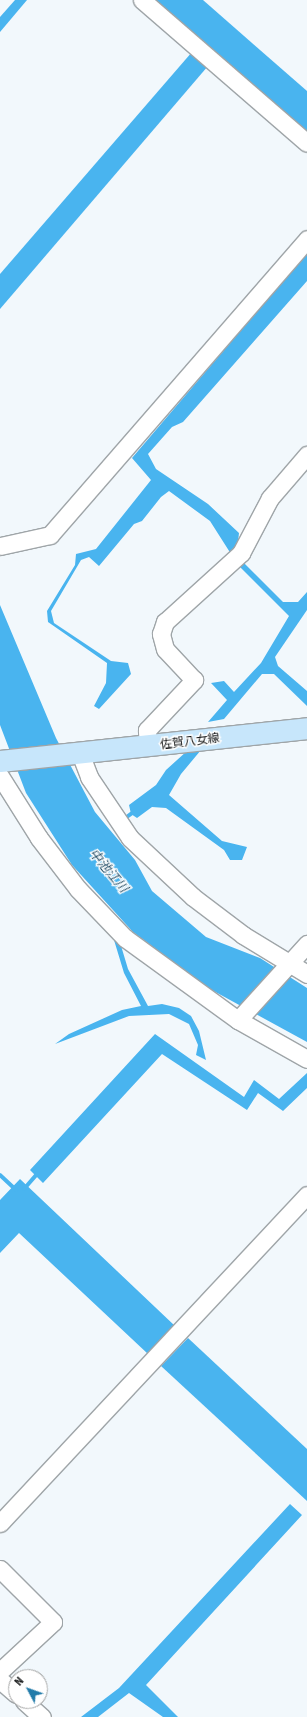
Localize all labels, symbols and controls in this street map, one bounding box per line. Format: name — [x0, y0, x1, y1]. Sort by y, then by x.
street label: 佐賀八女線 — [159, 731, 221, 753]
water label: 中池江川 — [85, 846, 131, 896]
north arrow — [8, 1669, 48, 1709]
text: N — [11, 1674, 27, 1689]

